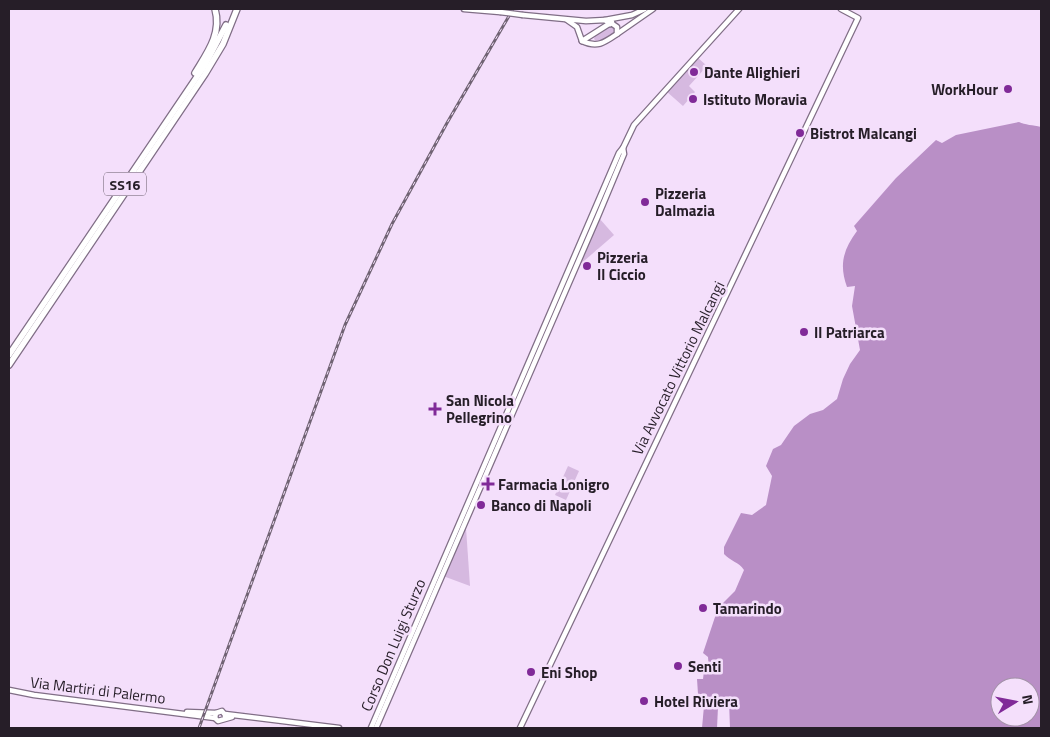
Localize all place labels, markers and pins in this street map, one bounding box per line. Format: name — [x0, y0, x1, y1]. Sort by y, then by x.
place label: Dante Alighieri — [704, 61, 800, 84]
marker: Dante Alighieri — [688, 66, 700, 78]
place label: WorkHour — [931, 78, 998, 101]
marker: WorkHour — [1002, 83, 1014, 95]
place label: Istituto Moravia — [703, 88, 807, 111]
marker: Istituto Moravia — [687, 93, 699, 105]
place label: Bistrot Malcangi — [810, 122, 917, 145]
marker: Bistrot Malcangi — [794, 127, 806, 139]
place label: Pizzeria Dalmazia — [655, 182, 715, 222]
marker: Pizzeria Dalmazia — [639, 196, 651, 208]
place label: Pizzeria Il Ciccio — [597, 246, 648, 286]
marker: Pizzeria Il Ciccio — [581, 260, 593, 272]
place label: Il Patriarca — [814, 321, 885, 344]
marker: Il Patriarca — [798, 326, 810, 338]
place label: San Nicola Pellegrino — [446, 389, 514, 429]
marker: San Nicola Pellegrino — [428, 402, 442, 416]
place label: Farmacia Lonigro — [498, 473, 610, 496]
marker: Farmacia Lonigro — [482, 478, 494, 490]
place label: Banco di Napoli — [491, 494, 592, 517]
marker: Banco di Napoli — [475, 499, 487, 511]
place label: Tamarindo — [713, 597, 782, 620]
marker: Tamarindo — [697, 602, 709, 614]
place label: Senti — [688, 655, 721, 678]
marker: Senti — [672, 660, 684, 672]
place label: Eni Shop — [541, 661, 597, 684]
marker: Eni Shop — [525, 666, 537, 678]
place label: Hotel Riviera — [654, 690, 738, 713]
marker: Hotel Riviera — [638, 695, 650, 707]

